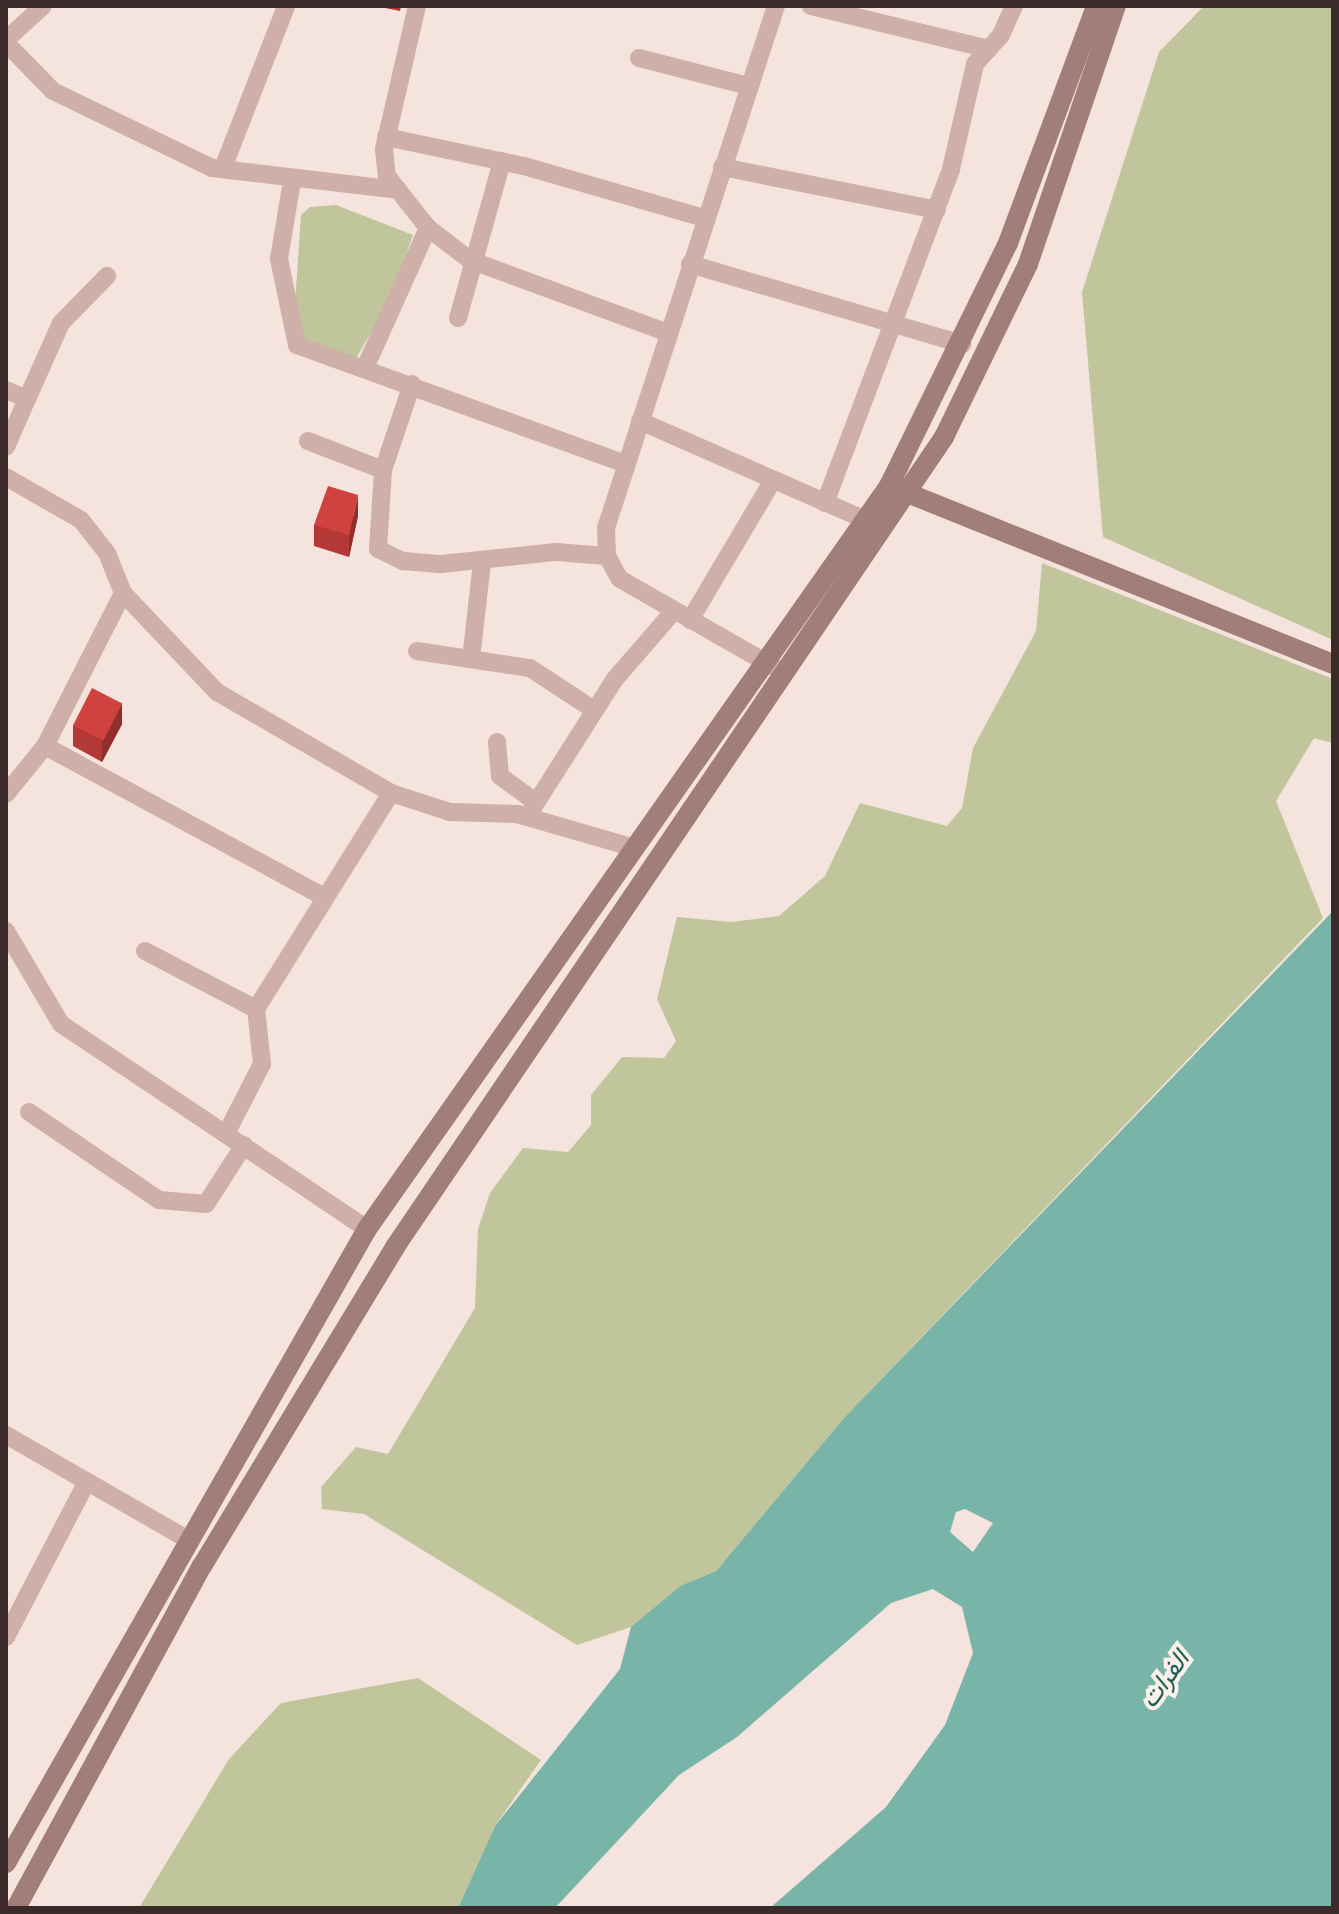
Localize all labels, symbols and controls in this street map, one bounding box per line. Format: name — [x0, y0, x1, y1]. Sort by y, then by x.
water label: الفرات — [1133, 1644, 1195, 1714]

